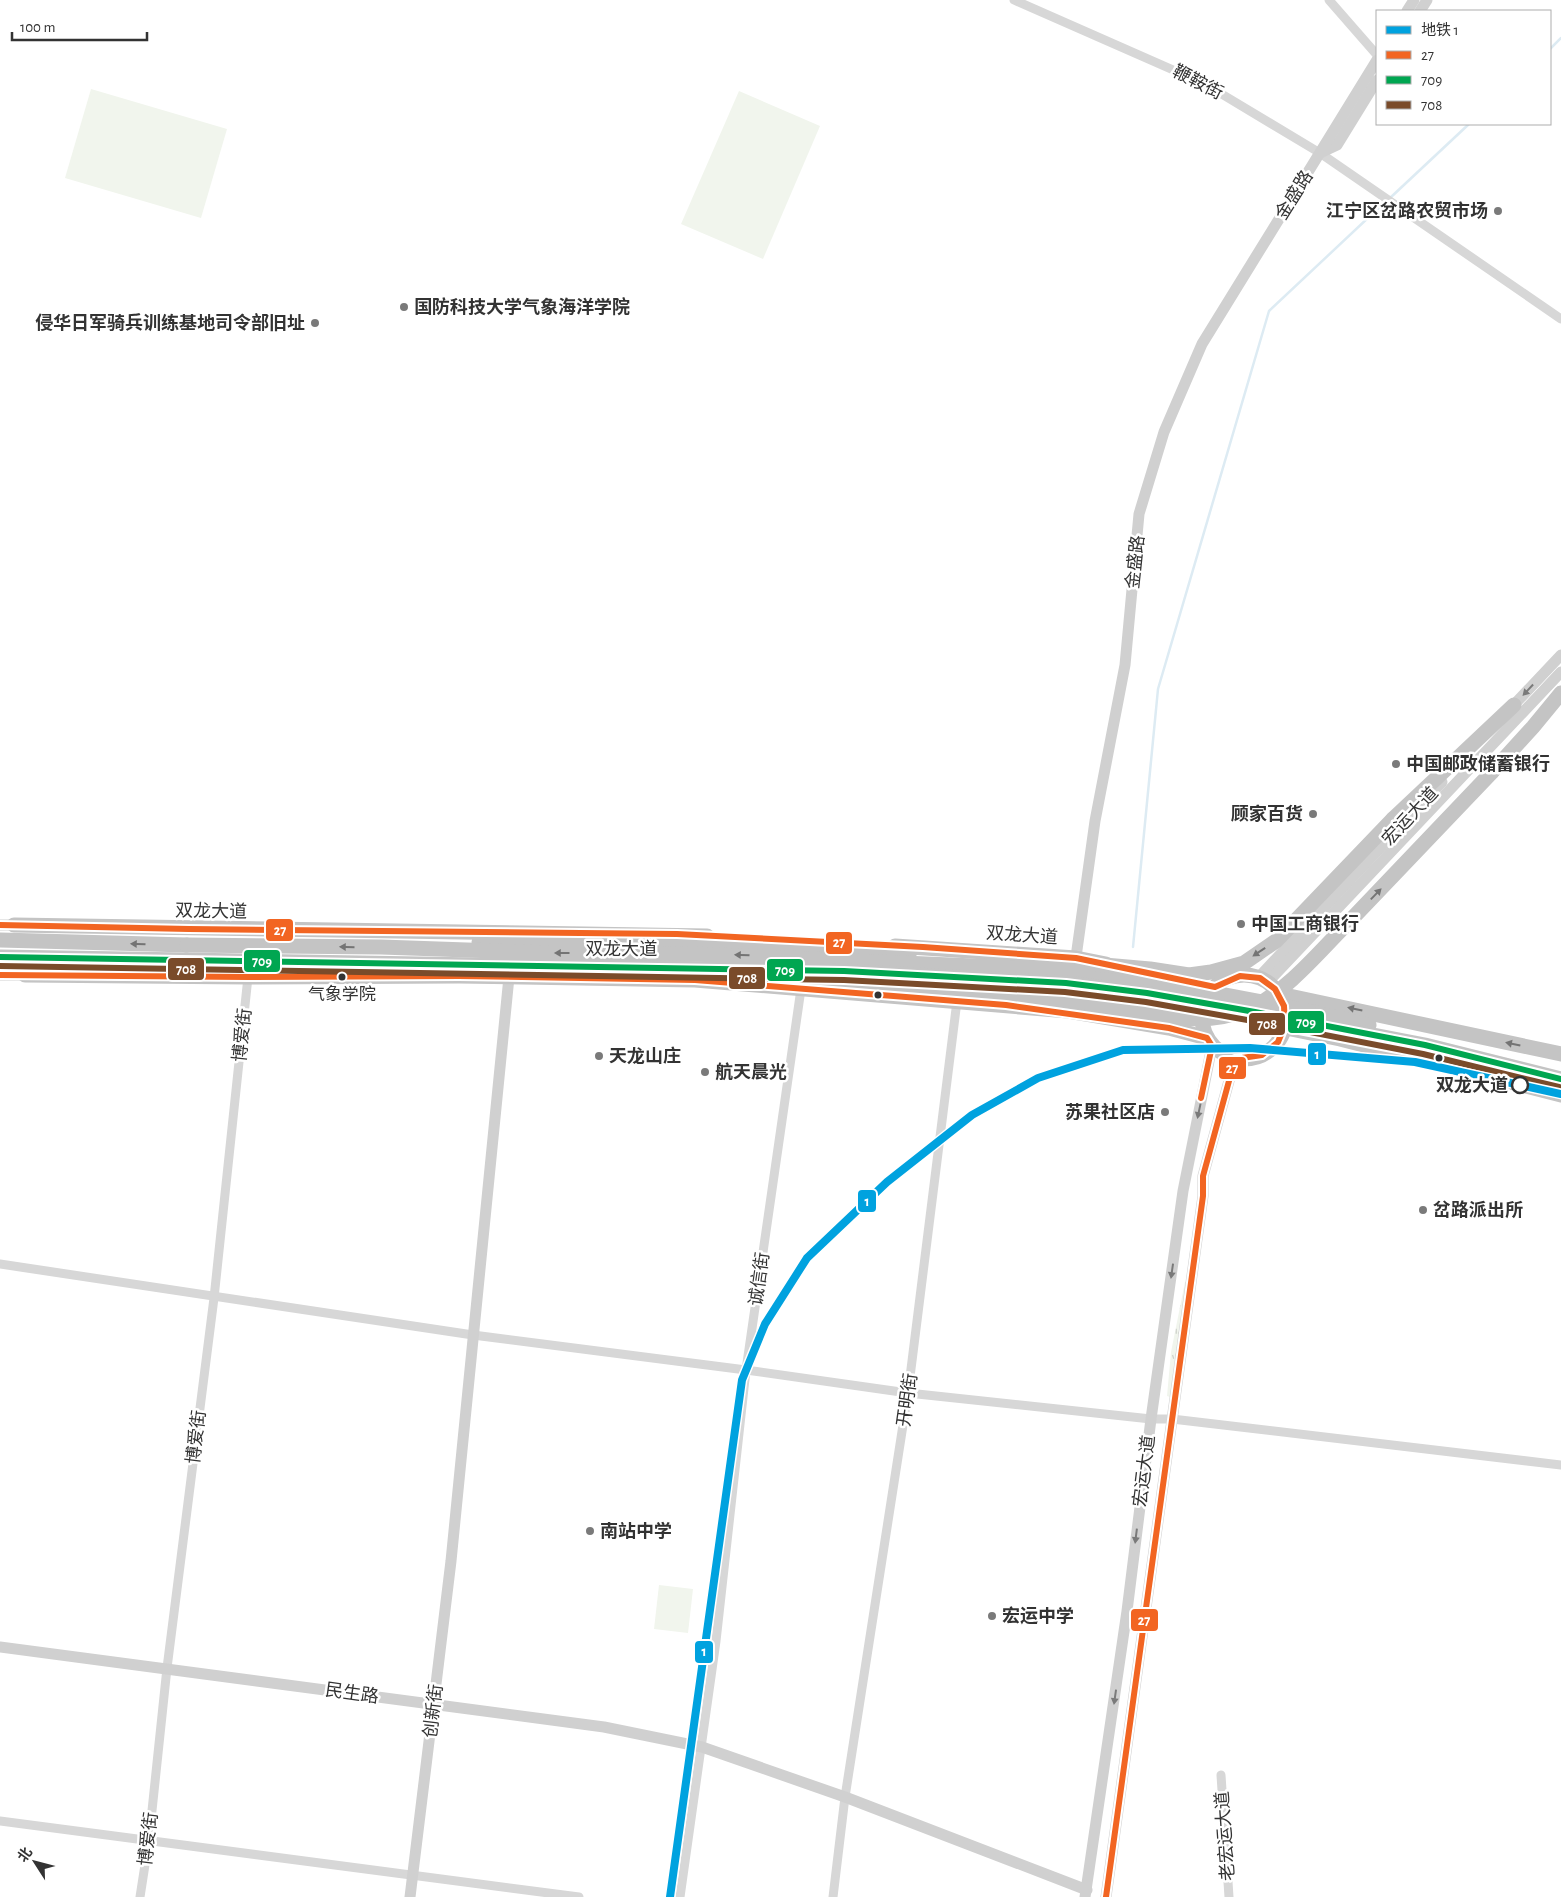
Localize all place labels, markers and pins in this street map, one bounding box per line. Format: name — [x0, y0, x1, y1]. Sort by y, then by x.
place label: 江宁区岔路农贸市场 — [1326, 201, 1488, 221]
marker: 江宁区岔路农贸市场 — [1492, 205, 1504, 217]
place label: 国防科技大学气象海洋学院 — [414, 297, 630, 317]
marker: 国防科技大学气象海洋学院 — [398, 301, 410, 313]
place label: 侵华日军骑兵训练基地司令部旧址 — [35, 313, 305, 333]
marker: 侵华日军骑兵训练基地司令部旧址 — [309, 317, 321, 329]
place label: 中国邮政储蓄银行 — [1406, 753, 1550, 774]
marker: 中国邮政储蓄银行 — [1390, 758, 1402, 770]
place label: 顾家百货 — [1231, 804, 1303, 824]
marker: 顾家百货 — [1307, 808, 1319, 820]
place label: 中国工商银行 — [1251, 913, 1359, 934]
marker: 中国工商银行 — [1235, 918, 1247, 930]
marker: 气象学院 — [337, 972, 347, 982]
place label: 气象学院 — [308, 984, 376, 1003]
unlabelled marker — [873, 990, 883, 1000]
place label: 天龙山庄 — [609, 1046, 681, 1066]
marker: 天龙山庄 — [593, 1050, 605, 1062]
unlabelled marker — [1434, 1053, 1444, 1063]
place label: 航天晨光 — [715, 1062, 787, 1082]
marker: 航天晨光 — [699, 1066, 711, 1078]
place label: 双龙大道 — [1436, 1075, 1508, 1095]
marker: 双龙大道 — [1511, 1076, 1529, 1094]
place label: 苏果社区店 — [1065, 1102, 1155, 1122]
marker: 苏果社区店 — [1159, 1106, 1171, 1118]
place label: 岔路派出所 — [1433, 1200, 1523, 1220]
marker: 岔路派出所 — [1417, 1204, 1429, 1216]
place label: 南站中学 — [600, 1521, 672, 1541]
marker: 南站中学 — [584, 1525, 596, 1537]
place label: 宏运中学 — [1002, 1606, 1074, 1626]
marker: 宏运中学 — [986, 1610, 998, 1622]

